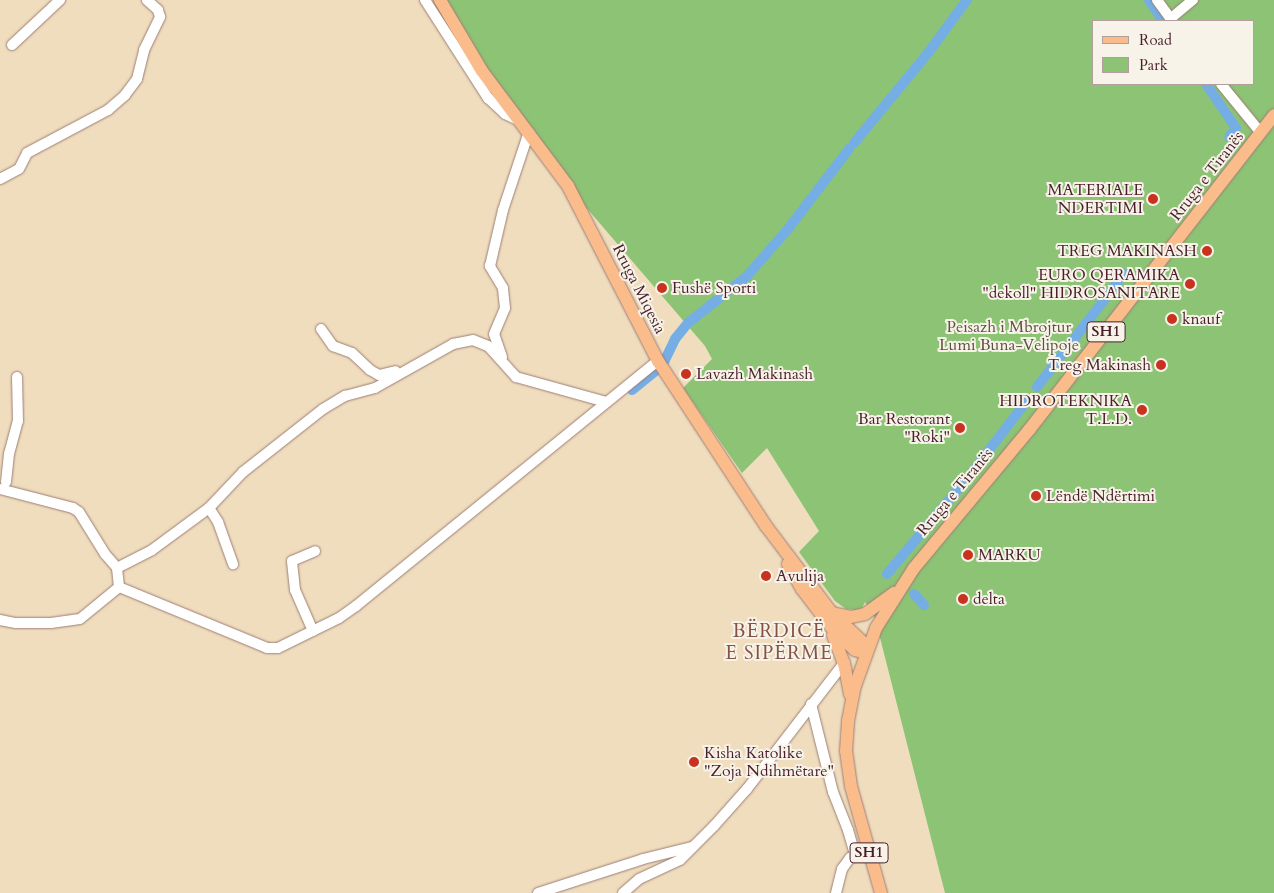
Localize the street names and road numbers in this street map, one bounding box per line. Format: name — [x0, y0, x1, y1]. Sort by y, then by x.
street label: Rruga e Tiranës — [1166, 127, 1248, 225]
street label: Rruga Miqesia — [608, 241, 670, 337]
road number: SH1 — [1086, 320, 1126, 344]
street label: Rruga e Tiranës — [913, 444, 997, 540]
road number: SH1 — [849, 840, 889, 866]

